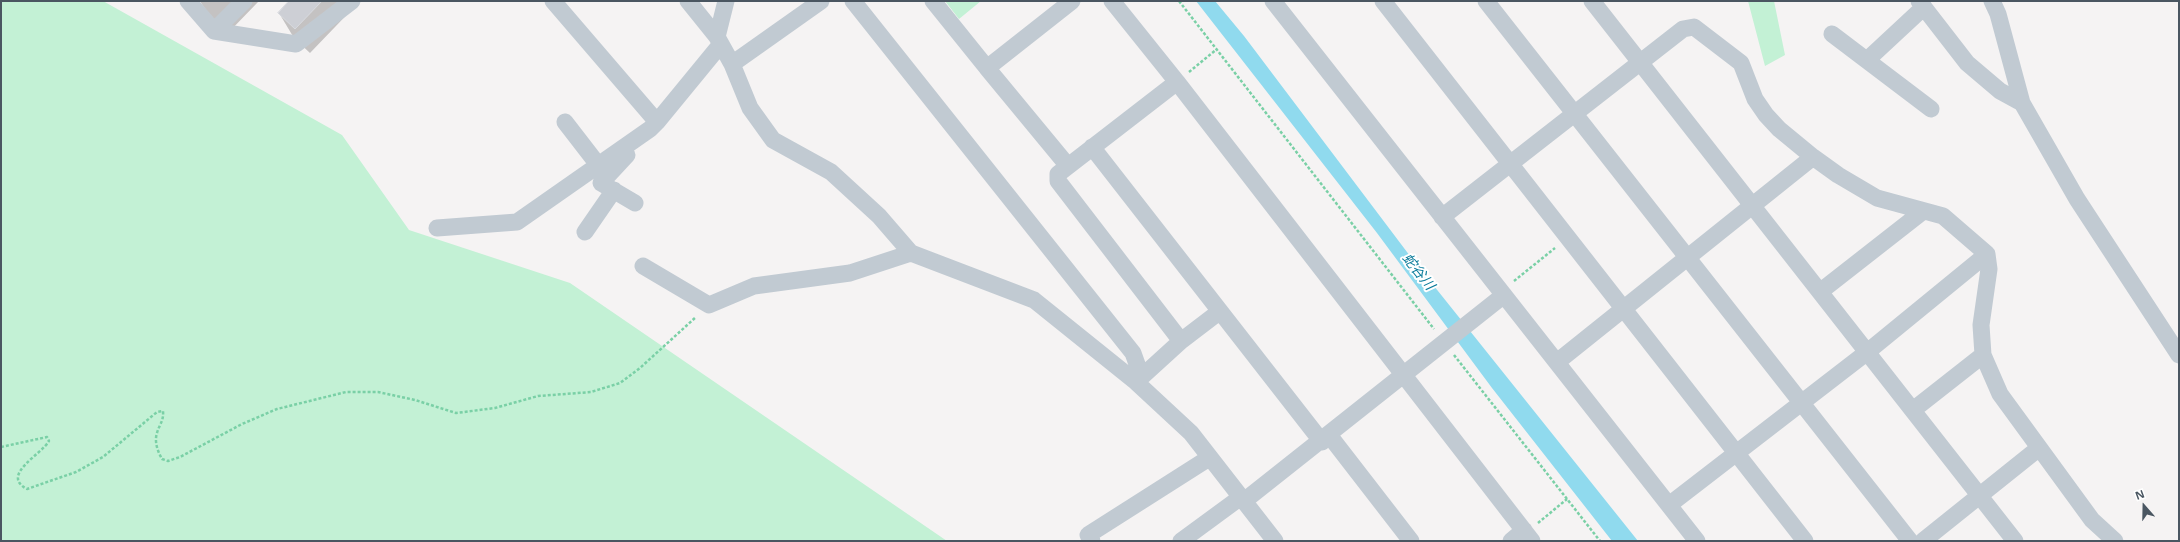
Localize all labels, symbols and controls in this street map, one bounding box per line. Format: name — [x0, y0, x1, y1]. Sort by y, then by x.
water label: 蛇谷川 — [1398, 250, 1438, 294]
north arrow — [2124, 486, 2164, 526]
text: N — [2133, 486, 2146, 503]

